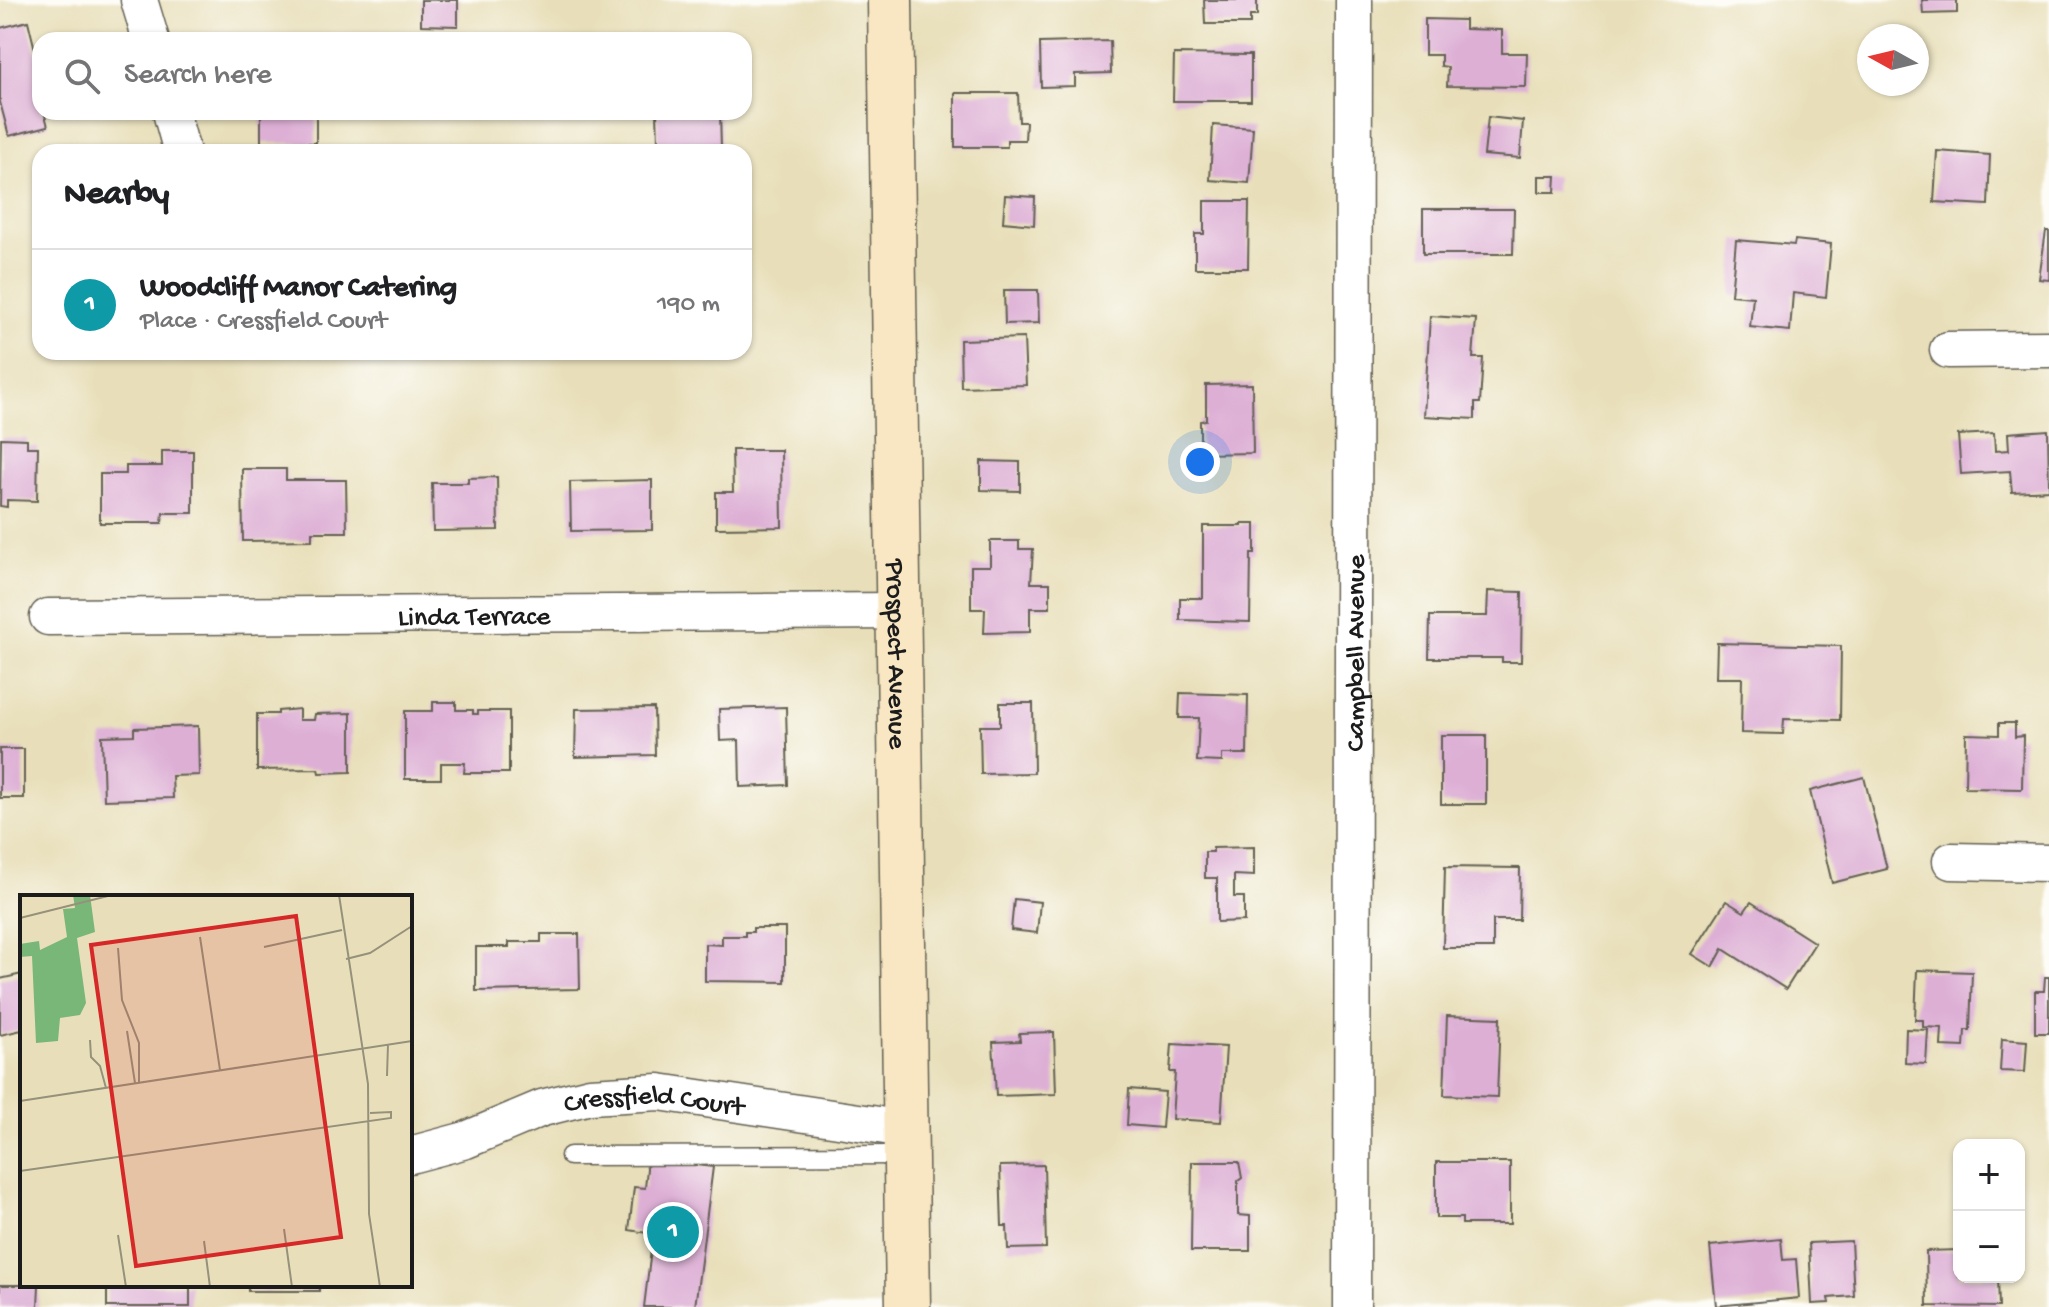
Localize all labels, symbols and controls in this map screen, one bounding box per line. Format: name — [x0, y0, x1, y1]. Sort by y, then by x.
north arrow — [1857, 24, 1929, 96]
search box — [32, 32, 752, 120]
icon: search — [60, 54, 104, 98]
text: Search here — [124, 59, 272, 94]
text: Nearby — [64, 176, 169, 216]
text: Woodcliff Manor Catering — [140, 272, 457, 307]
text: 1 — [85, 290, 95, 321]
text: 190 m — [657, 290, 720, 321]
text: Place · Cressfield Court — [140, 307, 387, 338]
your location — [1180, 442, 1220, 482]
street label: Campbell Avenue — [1341, 554, 1374, 751]
street label: Prospect Avenue — [877, 558, 912, 750]
street label: Linda Terrace — [397, 601, 551, 636]
inset map — [20, 895, 412, 1287]
street label: Cressfield Court — [561, 1080, 749, 1126]
map controls — [1953, 1139, 2025, 1283]
button: + — [1953, 1139, 2025, 1211]
pin: 1 — [647, 1202, 699, 1262]
button: − — [1953, 1211, 2025, 1283]

